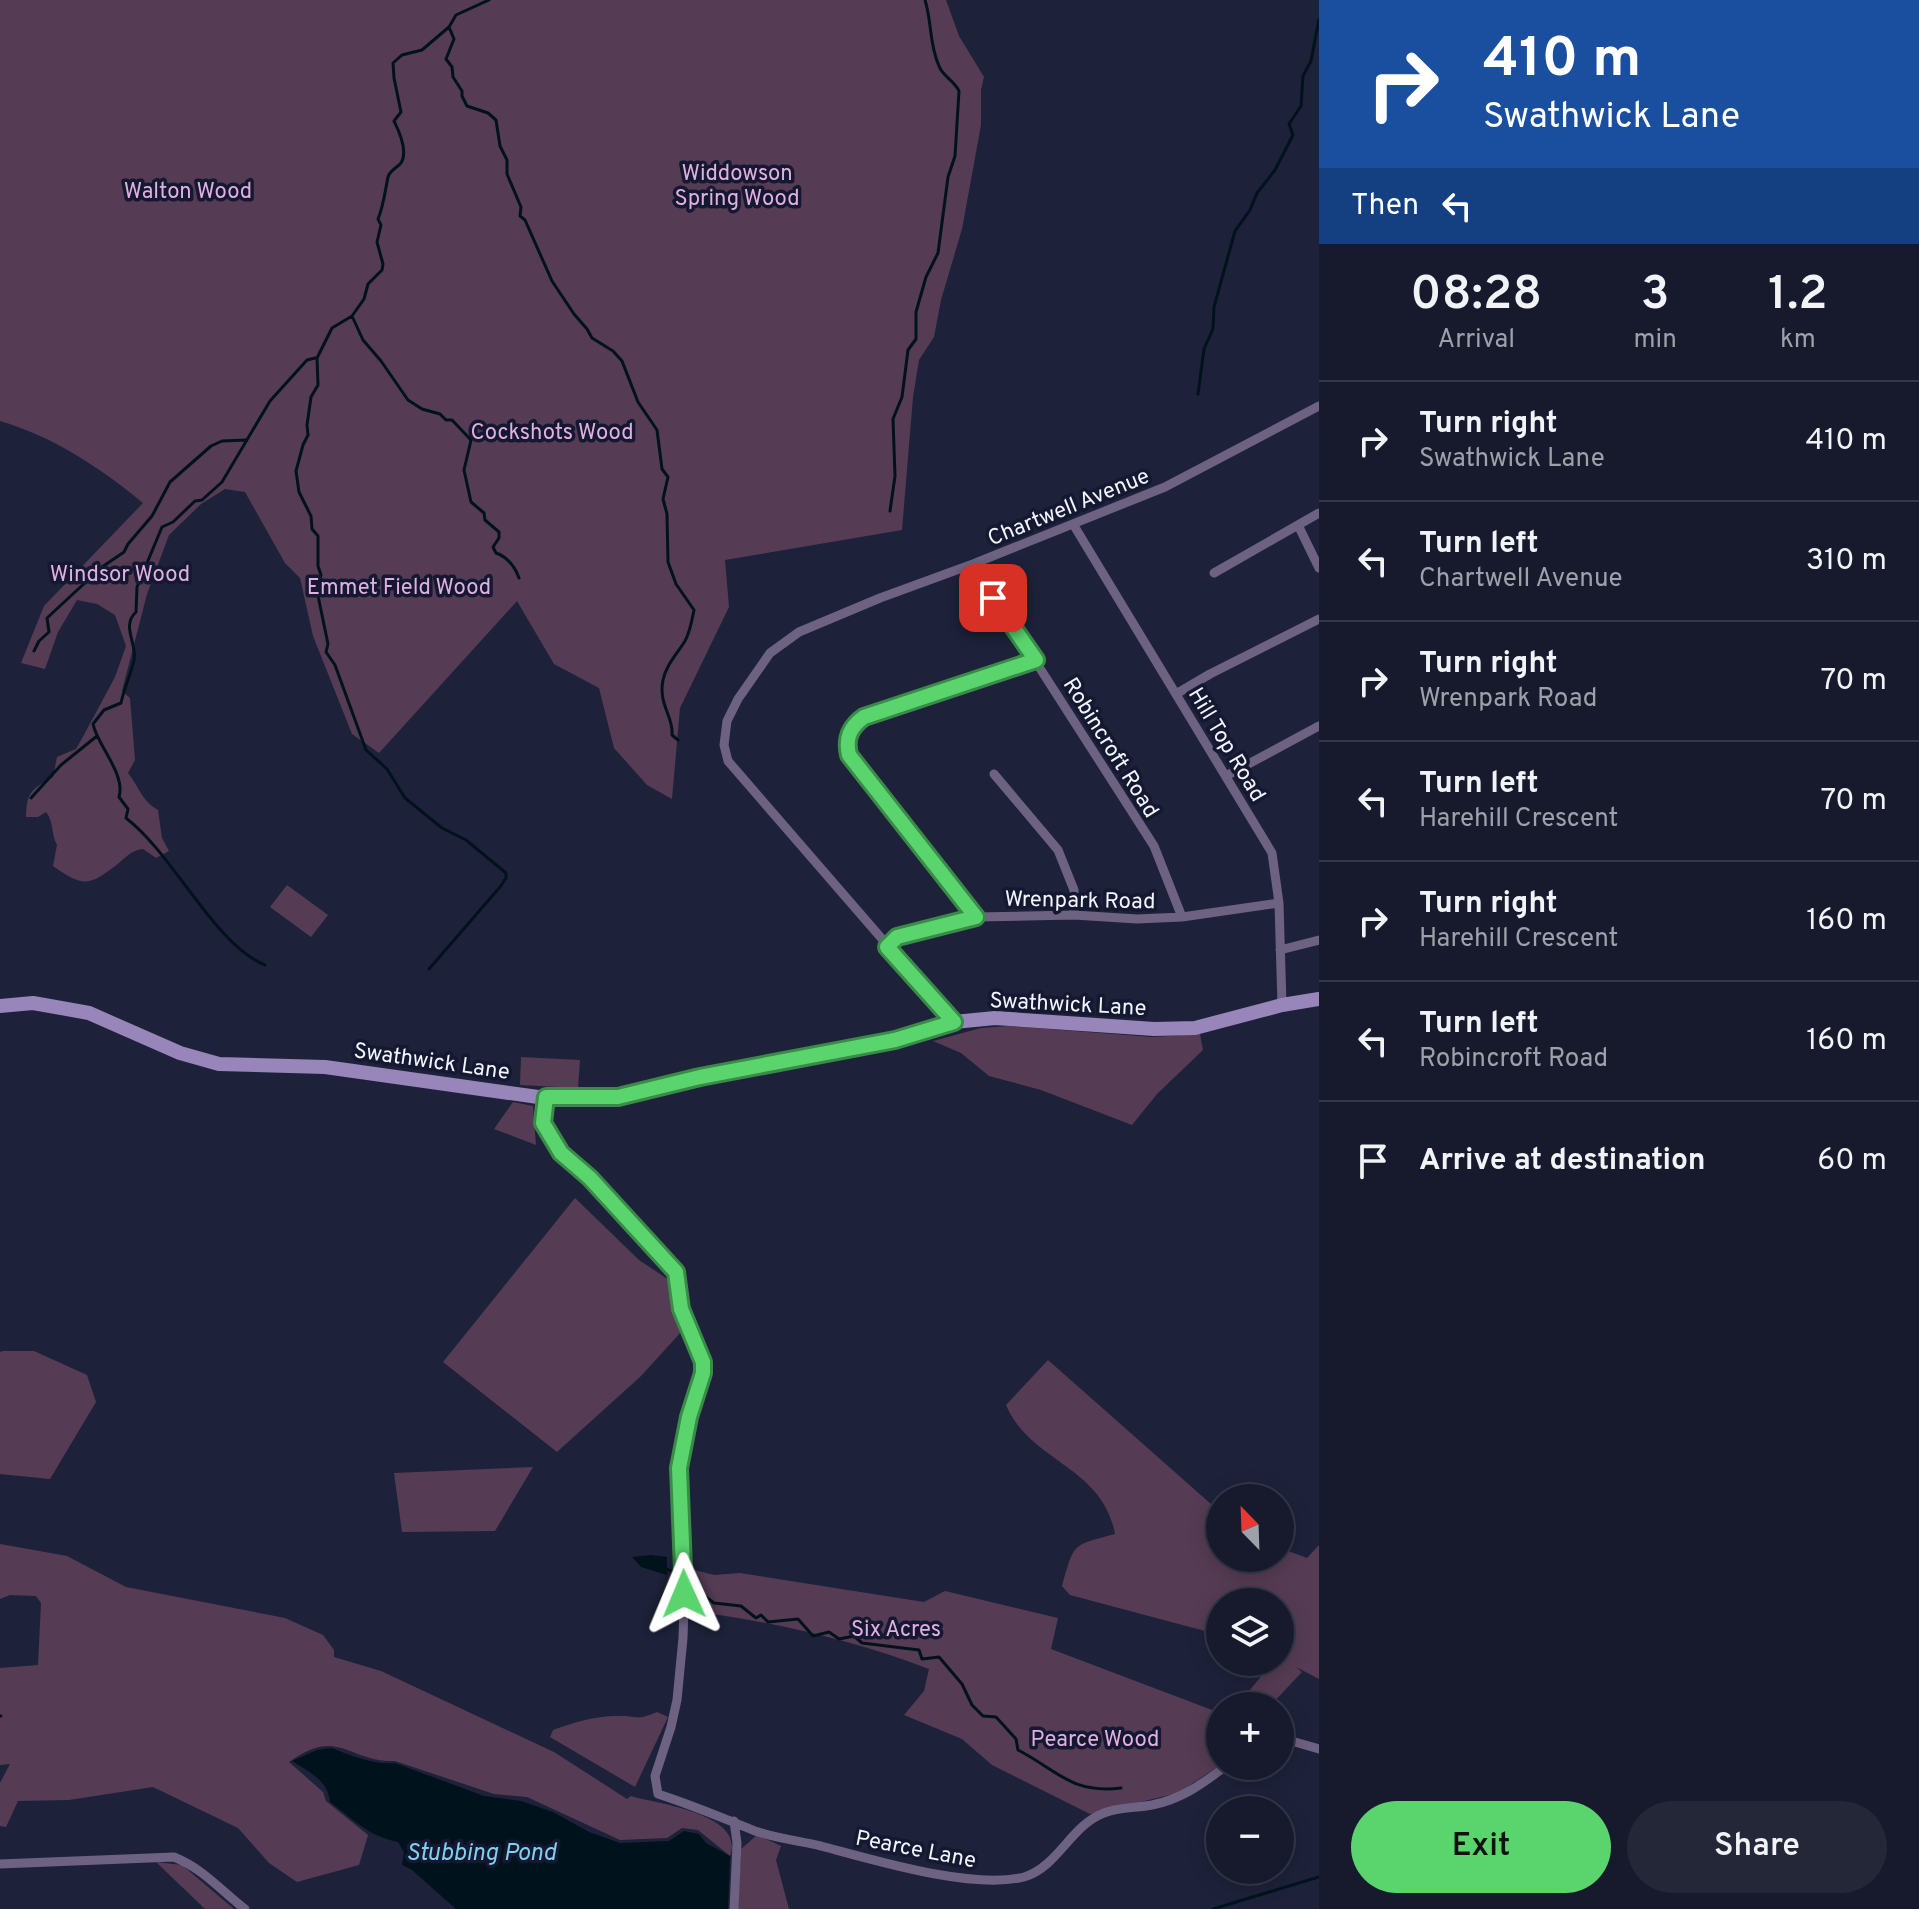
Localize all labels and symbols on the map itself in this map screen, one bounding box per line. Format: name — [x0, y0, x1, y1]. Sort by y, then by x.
park label: Widdowson Spring Wood — [674, 161, 800, 213]
park label: Walton Wood — [124, 179, 252, 206]
park label: Cockshots Wood — [470, 420, 634, 447]
street label: Chartwell Avenue — [984, 464, 1154, 553]
park label: Windsor Wood — [50, 562, 190, 589]
pin — [959, 564, 1027, 632]
park label: Emmet Field Wood — [307, 575, 491, 602]
street label: Robincroft Road — [1056, 673, 1164, 823]
street label: Hill Top Road — [1181, 683, 1270, 807]
street label: Wrenpark Road — [1004, 887, 1156, 916]
street label: Swathwick Lane — [989, 988, 1147, 1023]
street label: Swathwick Lane — [352, 1038, 511, 1087]
north arrow — [1206, 1484, 1294, 1572]
position arrow — [642, 1552, 726, 1636]
park label: Six Acres — [851, 1617, 941, 1644]
park label: Pearce Wood — [1031, 1727, 1159, 1754]
street label: Pearce Lane — [853, 1826, 978, 1875]
water label: Stubbing Pond — [406, 1839, 558, 1869]

